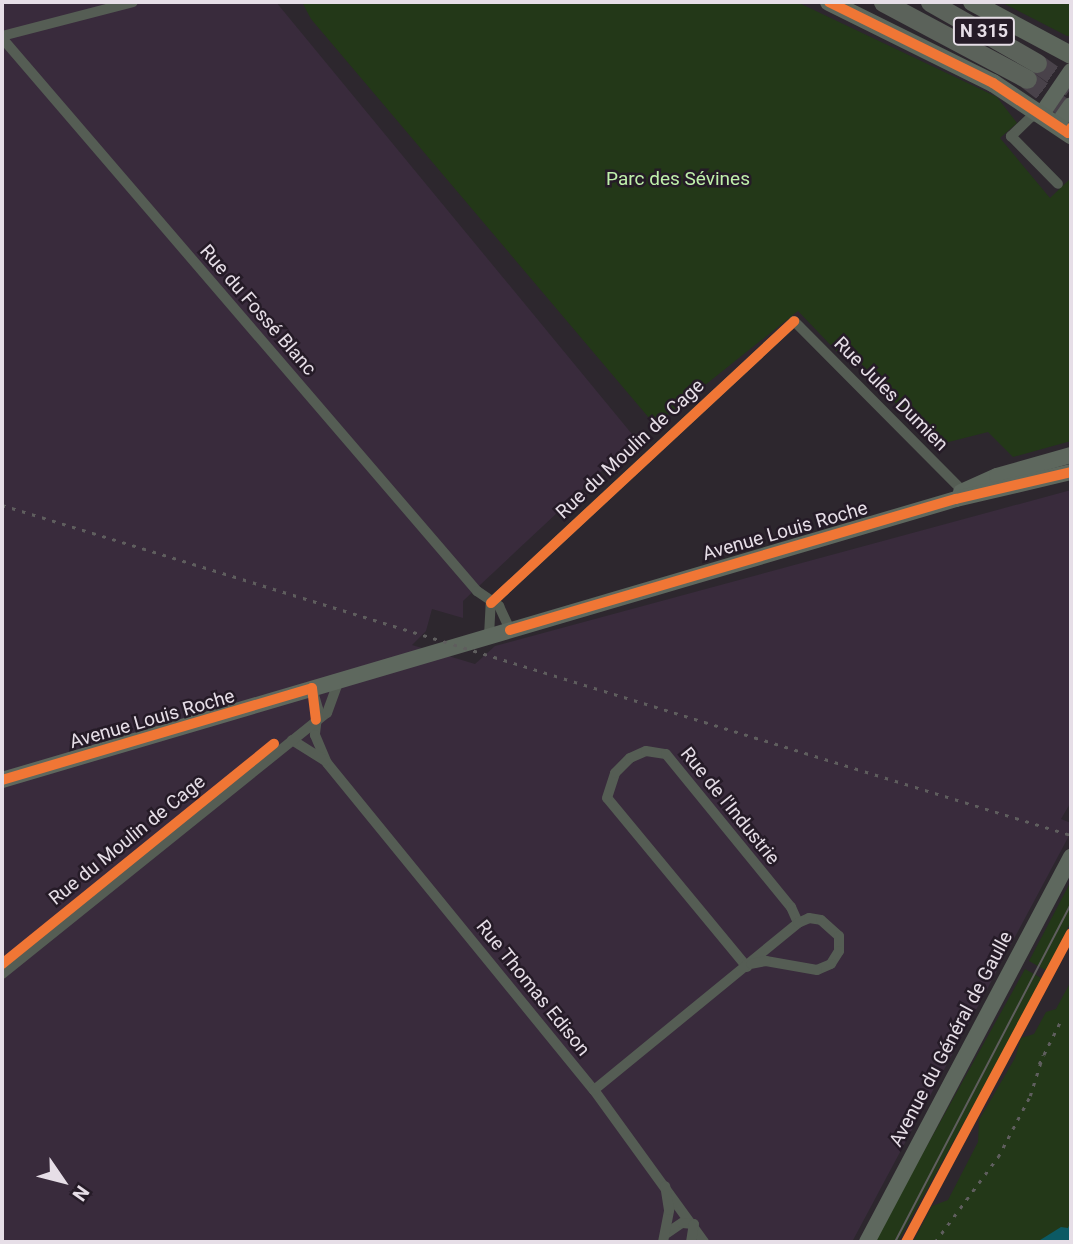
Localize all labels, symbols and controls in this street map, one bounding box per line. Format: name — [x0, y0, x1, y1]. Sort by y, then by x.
road number: N 315 — [953, 16, 1016, 46]
park label: Parc des Sévines — [606, 168, 750, 190]
street label: Rue du Fossé Blanc — [195, 240, 321, 380]
street label: Rue Jules Dumien — [829, 332, 953, 456]
street label: Rue du Moulin de Cage — [551, 374, 709, 524]
street label: Avenue Louis Roche — [700, 497, 870, 565]
street label: Avenue Louis Roche — [67, 685, 237, 753]
street label: Rue de l'Industrie — [676, 743, 784, 869]
street label: Rue du Moulin de Cage — [44, 770, 210, 910]
street label: Rue Thomas Edison — [471, 915, 595, 1061]
street label: Avenue du Général de Gaulle — [884, 927, 1018, 1151]
north arrow — [28, 1146, 98, 1216]
text: N — [67, 1181, 94, 1205]

